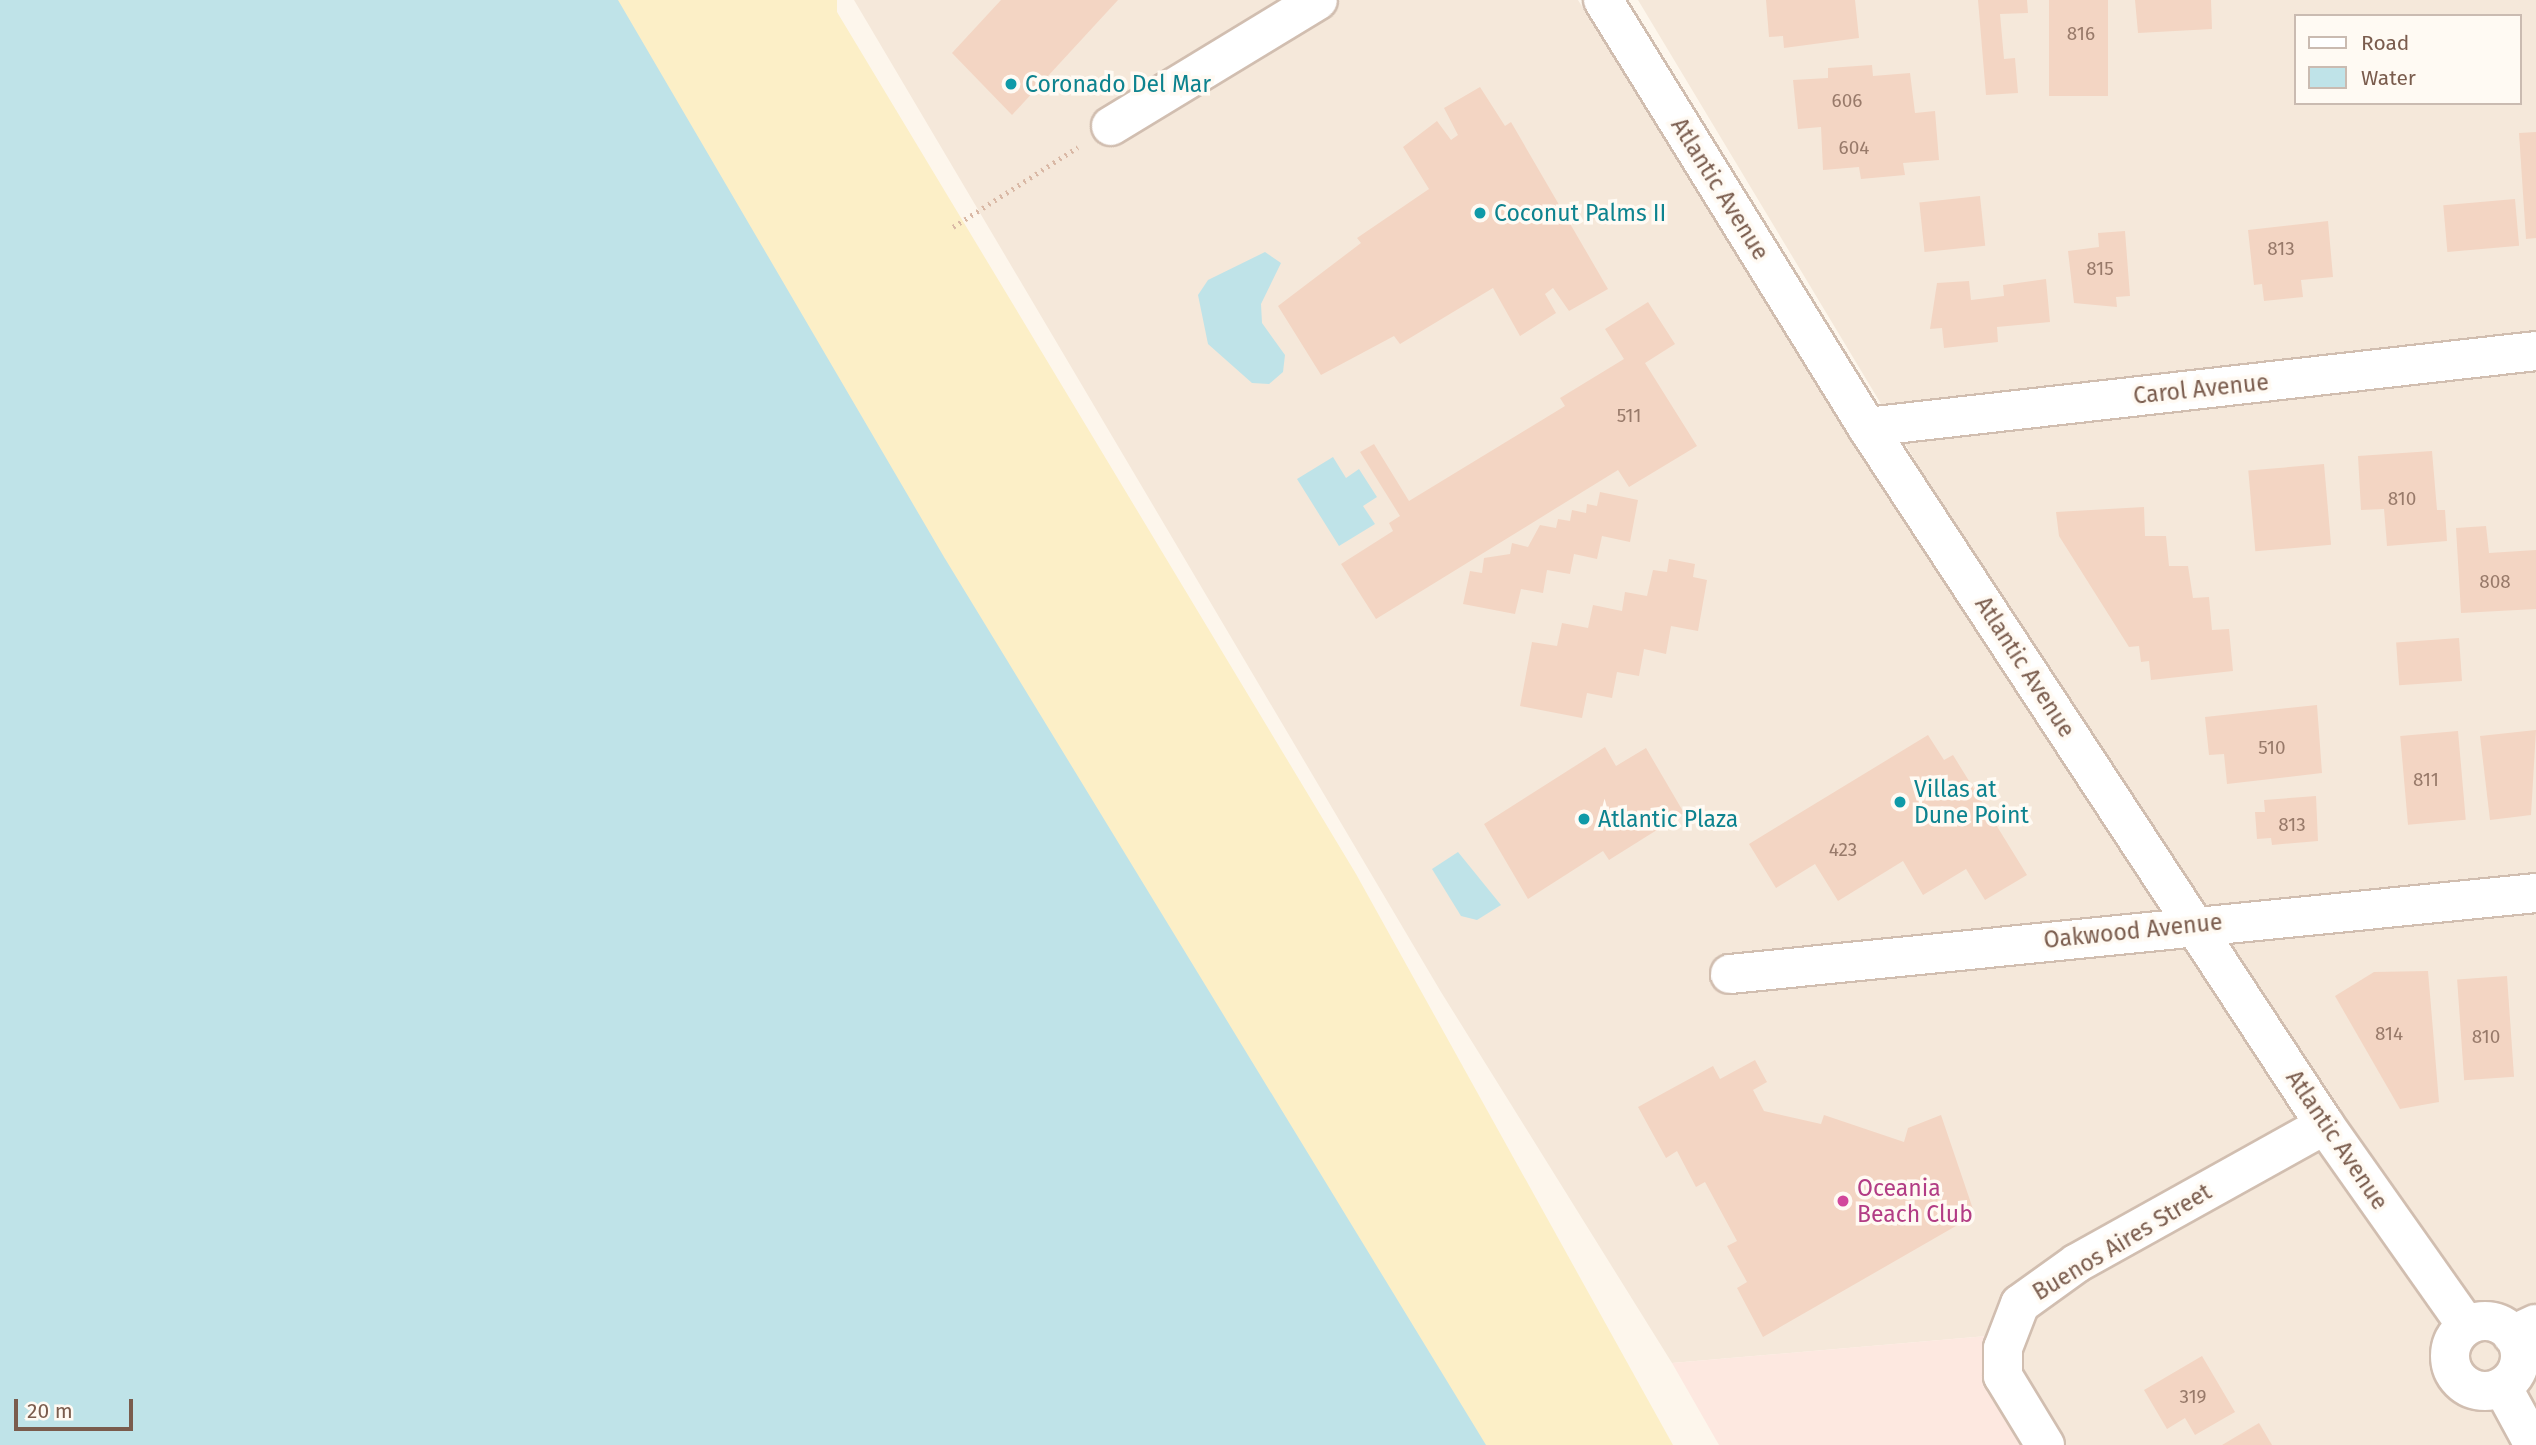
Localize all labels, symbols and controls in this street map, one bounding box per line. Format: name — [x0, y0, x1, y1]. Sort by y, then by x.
legend — [2294, 14, 2522, 105]
house number: 816 — [2067, 23, 2095, 45]
text: Road — [2361, 30, 2409, 56]
text: Water — [2361, 65, 2416, 91]
place label: Coronado Del Mar — [1025, 70, 1211, 98]
marker: Coronado Del Mar — [1003, 76, 1019, 92]
house number: 606 — [1832, 90, 1862, 112]
street label: Atlantic Avenue — [1665, 113, 1775, 265]
house number: 604 — [1839, 137, 1869, 159]
place label: Coconut Palms II — [1494, 199, 1666, 227]
marker: Coconut Palms II — [1472, 205, 1488, 221]
house number: 813 — [2267, 238, 2295, 260]
house number: 815 — [2086, 258, 2114, 280]
street label: Carol Avenue — [2132, 368, 2270, 410]
house number: 511 — [1617, 405, 1641, 427]
house number: 810 — [2388, 488, 2416, 510]
house number: 808 — [2479, 571, 2511, 593]
street label: Atlantic Avenue — [1969, 592, 2081, 742]
house number: 510 — [2258, 737, 2286, 759]
house number: 811 — [2413, 769, 2439, 791]
place label: Villas at Dune Point — [1914, 775, 2029, 829]
marker: Villas at Dune Point — [1892, 794, 1908, 810]
place label: Atlantic Plaza — [1598, 805, 1738, 833]
marker: Atlantic Plaza — [1576, 811, 1592, 827]
house number: 813 — [2278, 814, 2306, 836]
house number: 423 — [1829, 839, 1857, 861]
street label: Oakwood Avenue — [2042, 908, 2224, 954]
house number: 814 — [2375, 1023, 2403, 1045]
house number: 810 — [2472, 1026, 2500, 1048]
street label: Atlantic Avenue — [2280, 1065, 2394, 1215]
place label: Oceania Beach Club — [1857, 1174, 1973, 1228]
street label: Buenos Aires Street — [2028, 1178, 2216, 1306]
marker: Oceania Beach Club — [1835, 1193, 1851, 1209]
scale bar — [18, 1386, 136, 1430]
house number: 319 — [2179, 1386, 2207, 1408]
text: 20 m — [27, 1398, 73, 1424]

